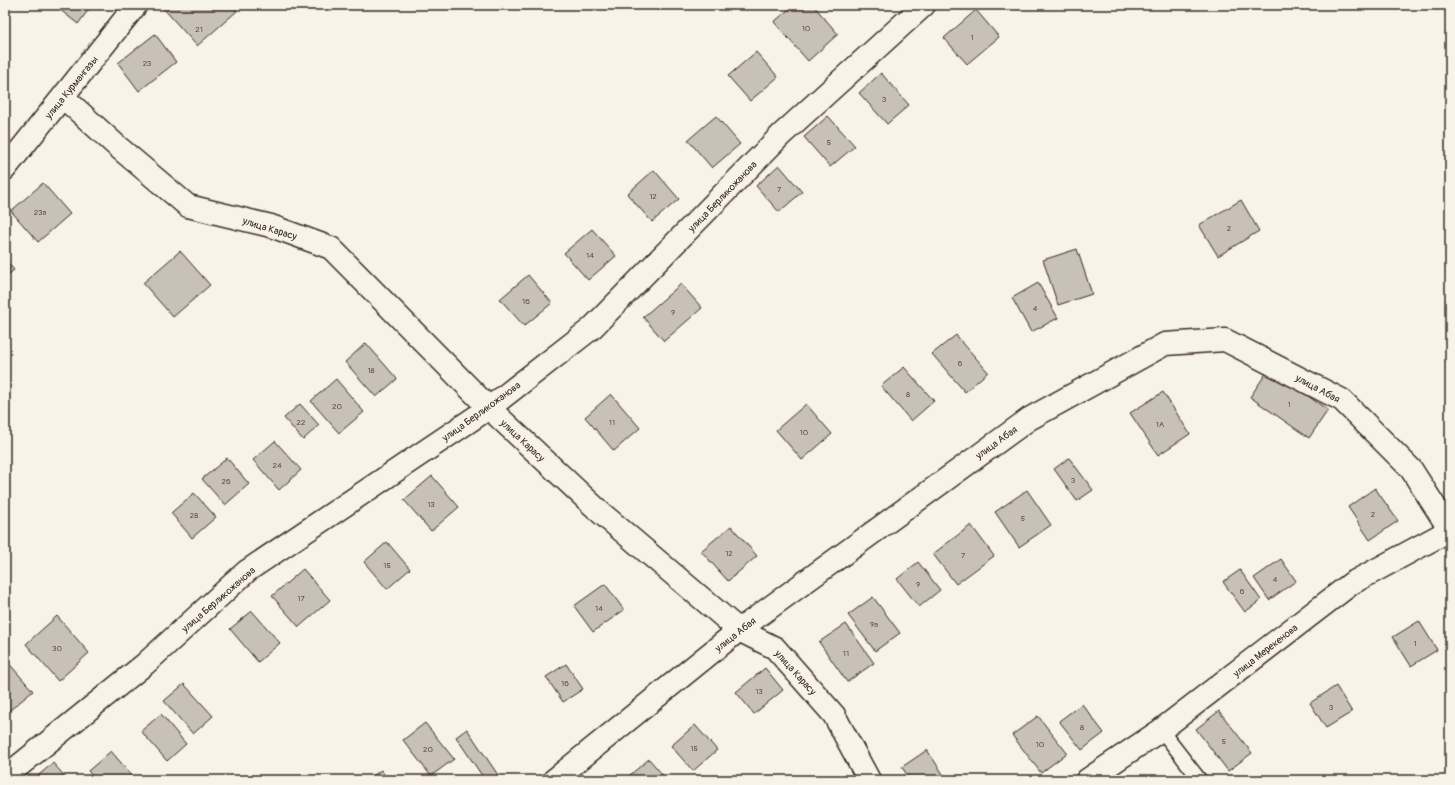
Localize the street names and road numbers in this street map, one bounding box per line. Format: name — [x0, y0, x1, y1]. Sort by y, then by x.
street label: улица Курмангазы — [42, 54, 101, 122]
street label: улица Берликожанова — [685, 158, 760, 235]
street label: улица Карасу — [240, 215, 299, 243]
street label: улица Абая — [1292, 372, 1342, 406]
street label: улица Берликожанова — [439, 379, 523, 445]
street label: улица Карасу — [497, 416, 547, 465]
street label: улица Абая — [973, 423, 1020, 463]
street label: улица Берликожанова — [179, 564, 258, 636]
street label: улица Абая — [712, 615, 759, 655]
street label: улица Мерекенова — [1230, 622, 1301, 680]
street label: улица Карасу — [771, 647, 819, 698]

